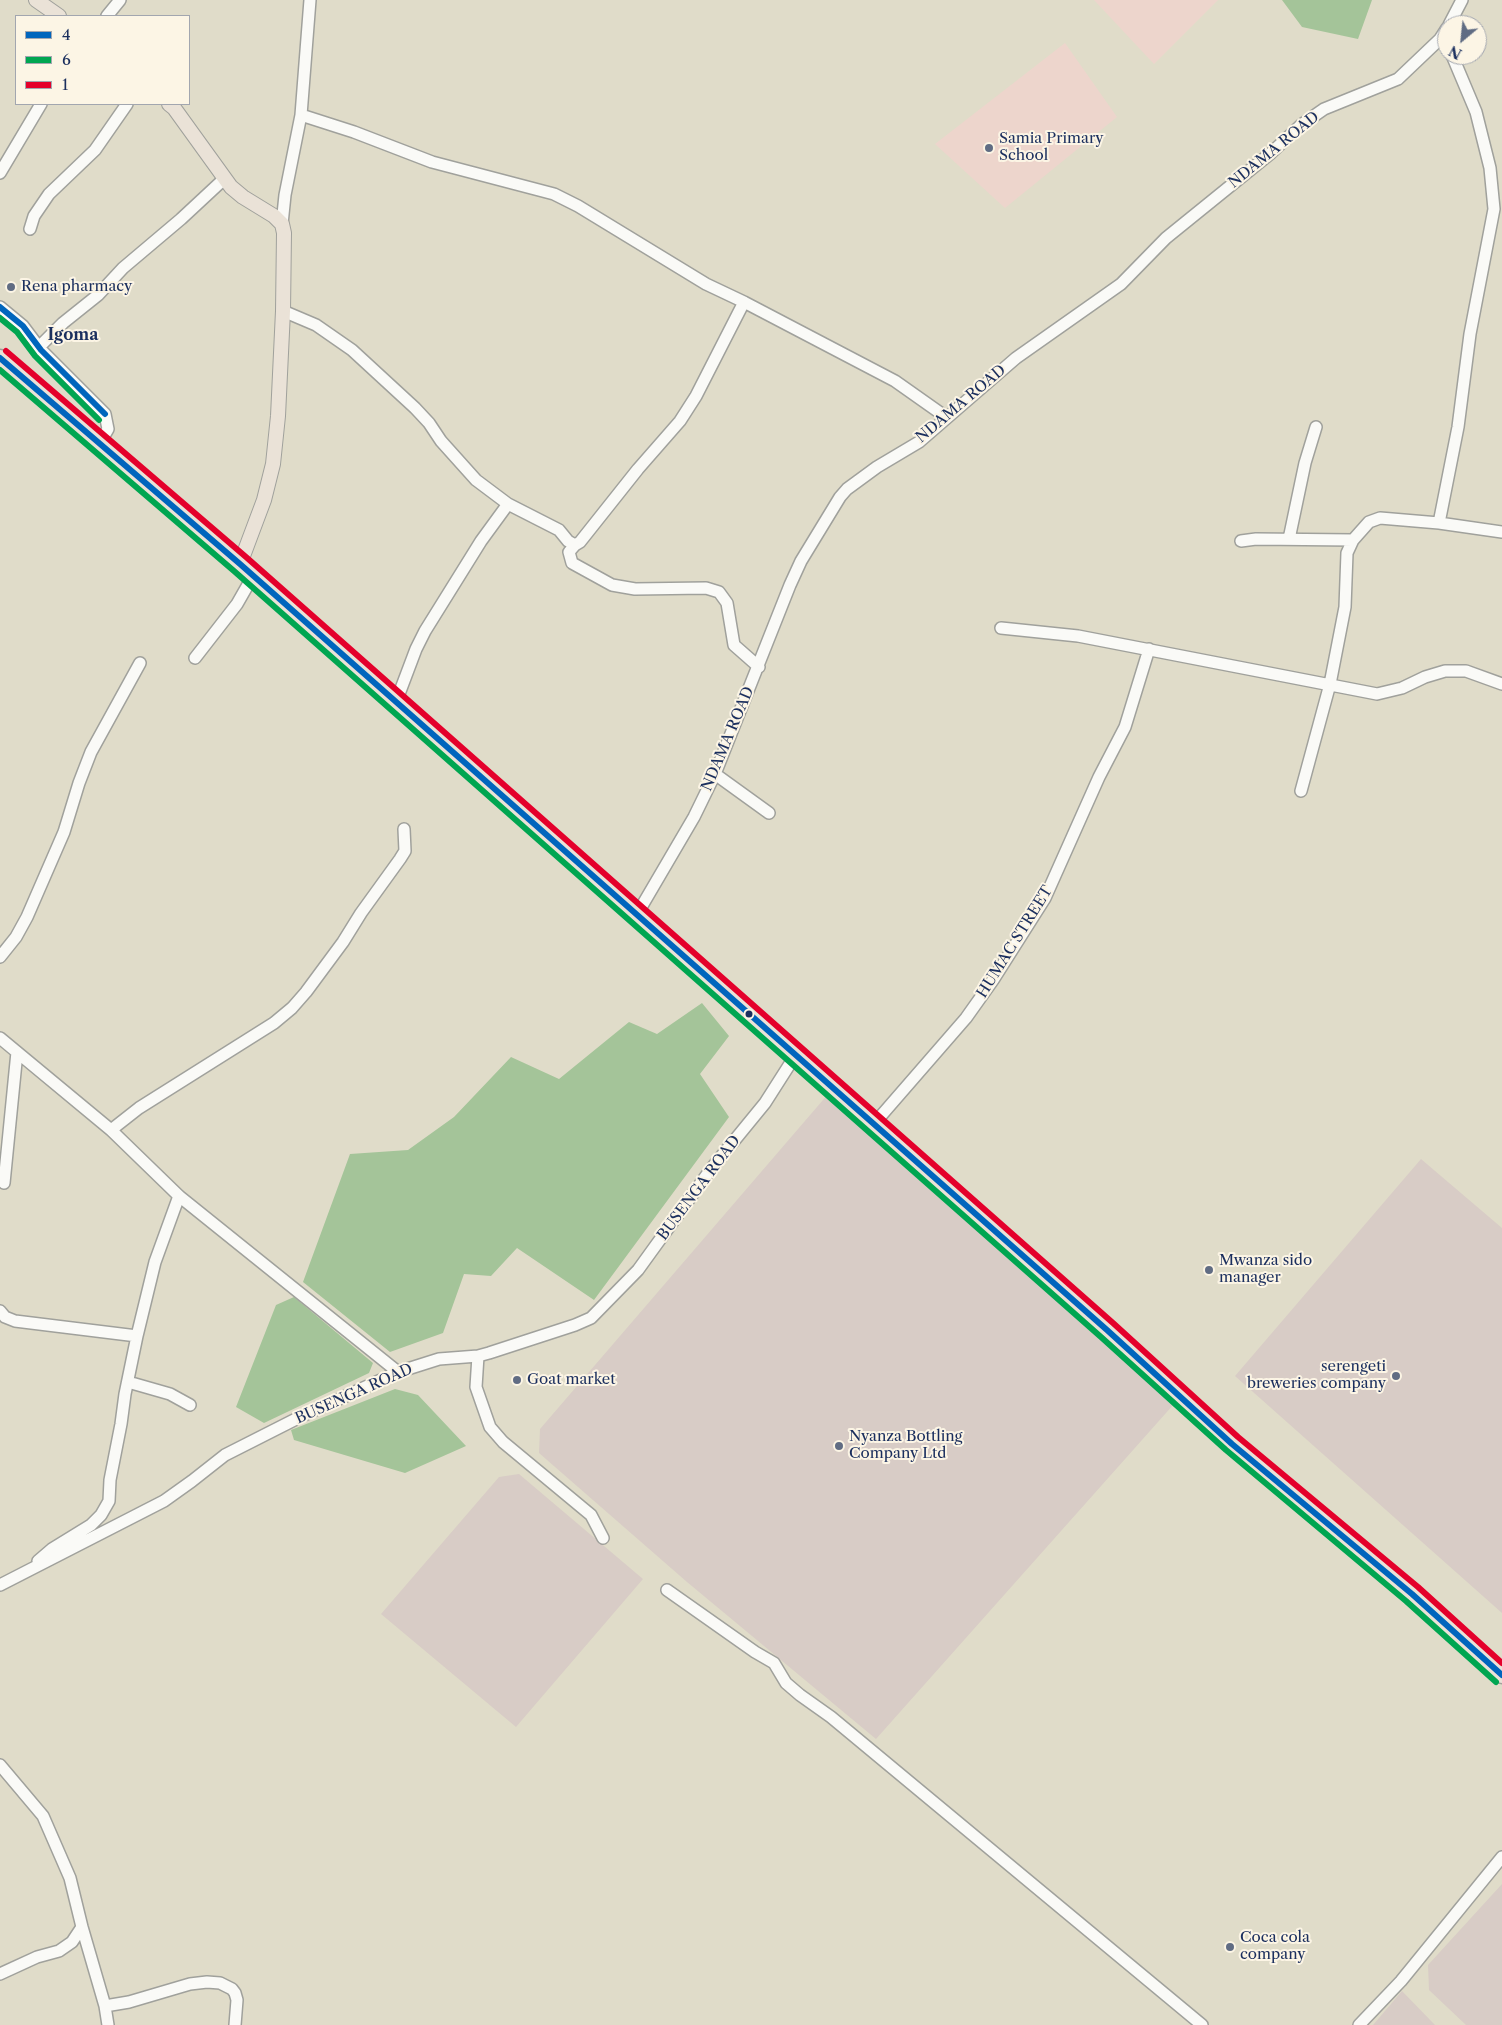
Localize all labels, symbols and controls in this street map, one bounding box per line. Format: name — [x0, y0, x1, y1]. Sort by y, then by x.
legend — [15, 15, 190, 105]
north arrow — [1437, 15, 1487, 65]
text: 4 — [62, 25, 71, 44]
text: N — [1446, 42, 1465, 63]
text: 6 — [62, 50, 71, 69]
text: 1 — [62, 75, 68, 94]
street label: NDAMA ROAD — [1225, 108, 1323, 192]
place label: Samia Primary School — [999, 130, 1104, 165]
marker: Samia Primary School — [983, 142, 995, 154]
place label: Rena pharmacy — [21, 278, 132, 296]
marker: Rena pharmacy — [5, 281, 17, 293]
district label: Igoma — [47, 325, 99, 345]
street label: NDAMA ROAD — [913, 361, 1009, 447]
street label: NDAMA ROAD — [698, 684, 758, 794]
street label: HUMAC STREET — [973, 883, 1057, 1001]
unlabelled marker — [744, 1009, 754, 1019]
street label: BUSENGA ROAD — [654, 1132, 744, 1244]
place label: Mwanza sido manager — [1219, 1252, 1312, 1287]
marker: Mwanza sido manager — [1203, 1264, 1215, 1276]
place label: serengeti breweries company — [1247, 1358, 1386, 1393]
street label: BUSENGA ROAD — [293, 1360, 415, 1428]
marker: serengeti breweries company — [1390, 1370, 1402, 1382]
place label: Goat market — [527, 1371, 615, 1389]
marker: Goat market — [511, 1374, 523, 1386]
place label: Nyanza Bottling Company Ltd — [849, 1428, 963, 1463]
marker: Nyanza Bottling Company Ltd — [833, 1440, 845, 1452]
place label: Coca cola company — [1240, 1929, 1310, 1964]
marker: Coca cola company — [1224, 1941, 1236, 1953]

